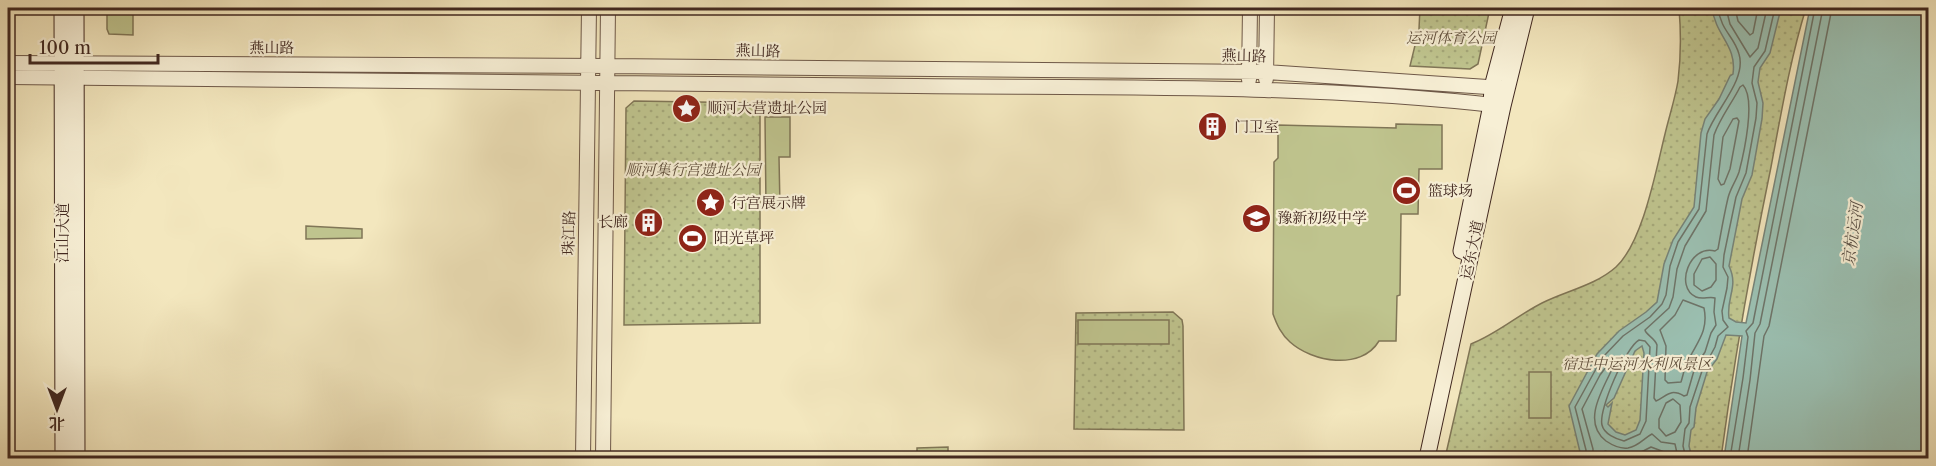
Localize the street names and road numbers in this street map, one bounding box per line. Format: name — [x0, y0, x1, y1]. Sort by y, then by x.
street label: 燕山路 — [249, 38, 295, 57]
street label: 燕山路 — [735, 41, 781, 60]
street label: 燕山路 — [1221, 46, 1267, 65]
street label: 江山大道 — [53, 203, 72, 263]
street label: 珠江路 — [559, 210, 578, 256]
street label: 运东大道 — [1456, 219, 1487, 281]

